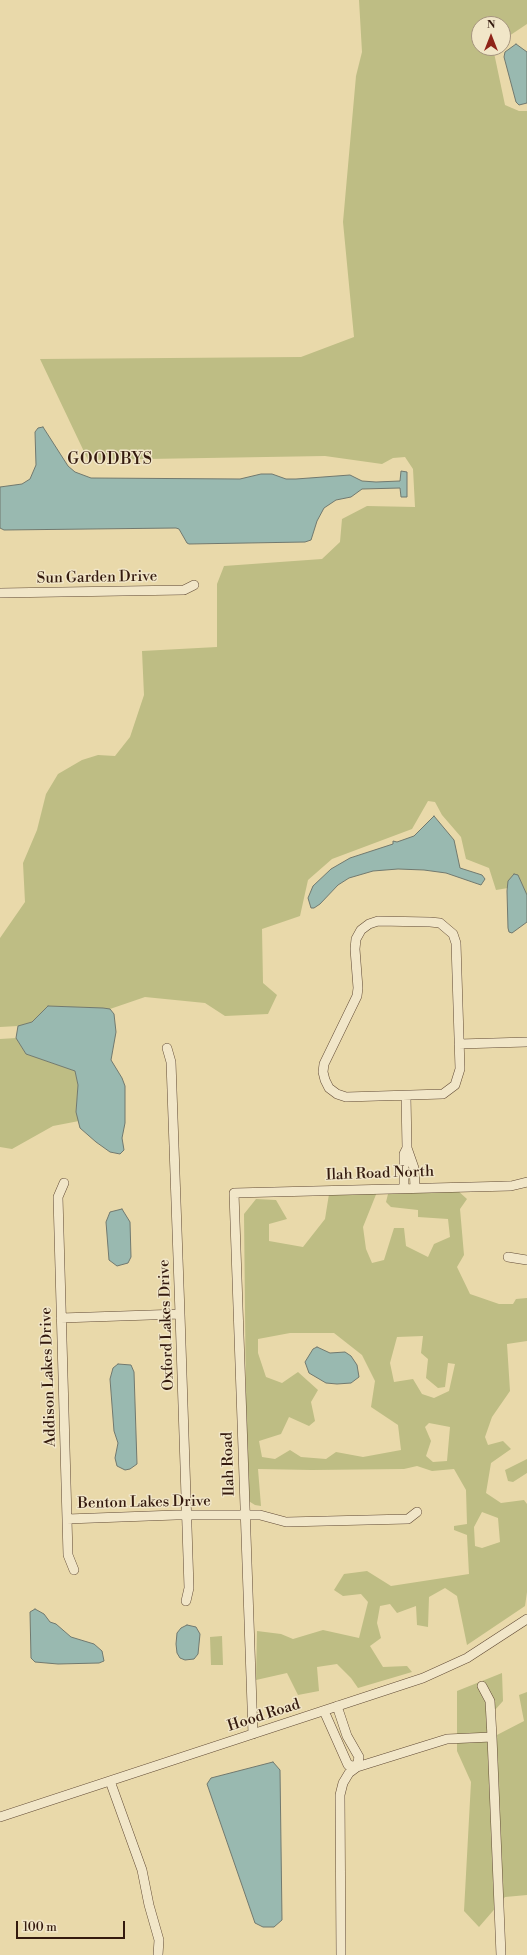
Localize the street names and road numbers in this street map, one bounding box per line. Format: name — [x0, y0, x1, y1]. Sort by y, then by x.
street label: Sun Garden Drive — [37, 568, 157, 588]
street label: Ilah Road North — [326, 1163, 434, 1185]
street label: Oxford Lakes Drive — [156, 1259, 178, 1391]
street label: Addison Lakes Drive — [38, 1307, 60, 1447]
street label: Ilah Road — [219, 1431, 239, 1497]
street label: Benton Lakes Drive — [77, 1493, 211, 1513]
street label: Hood Road — [225, 1696, 303, 1736]

